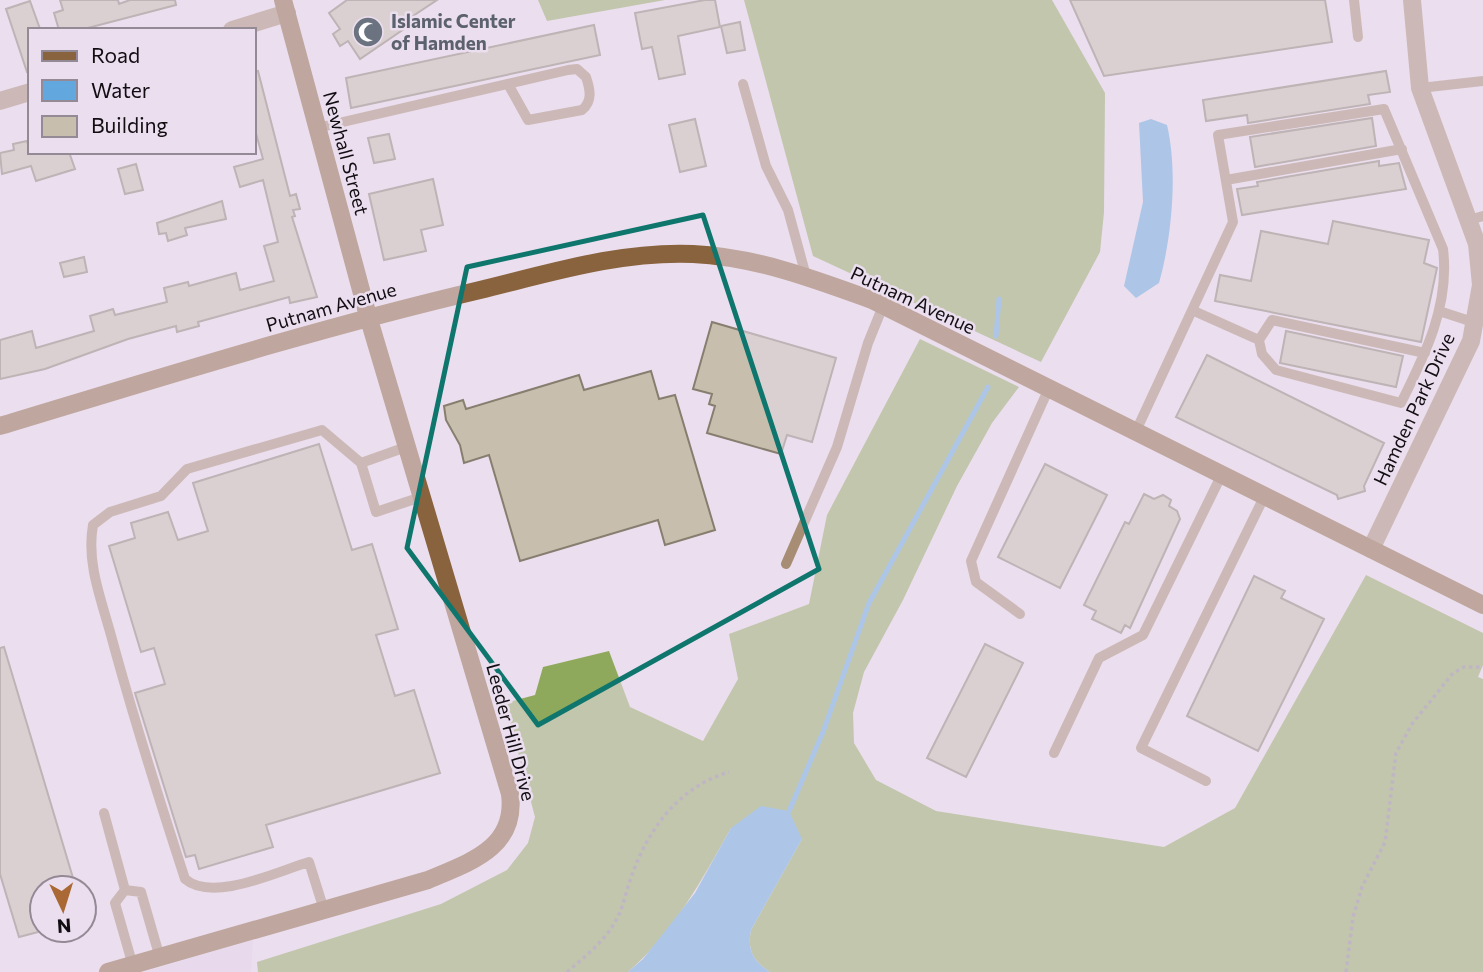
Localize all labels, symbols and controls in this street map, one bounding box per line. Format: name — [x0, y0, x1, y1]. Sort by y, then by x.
place label: Islamic Center of Hamden — [391, 9, 516, 54]
mosque icon: Islamic Center of Hamden — [351, 15, 385, 49]
legend — [28, 28, 256, 154]
text: Road — [91, 42, 140, 67]
text: Water — [91, 77, 150, 102]
street label: Newhall Street — [319, 88, 374, 217]
text: Building — [91, 112, 168, 137]
street label: Putnam Avenue — [847, 261, 979, 338]
street label: Putnam Avenue — [263, 277, 399, 336]
street label: Hamden Park Drive — [1368, 329, 1459, 489]
street label: Leeder Hill Drive — [482, 661, 541, 803]
north arrow — [28, 874, 98, 944]
text: N — [56, 914, 72, 938]

